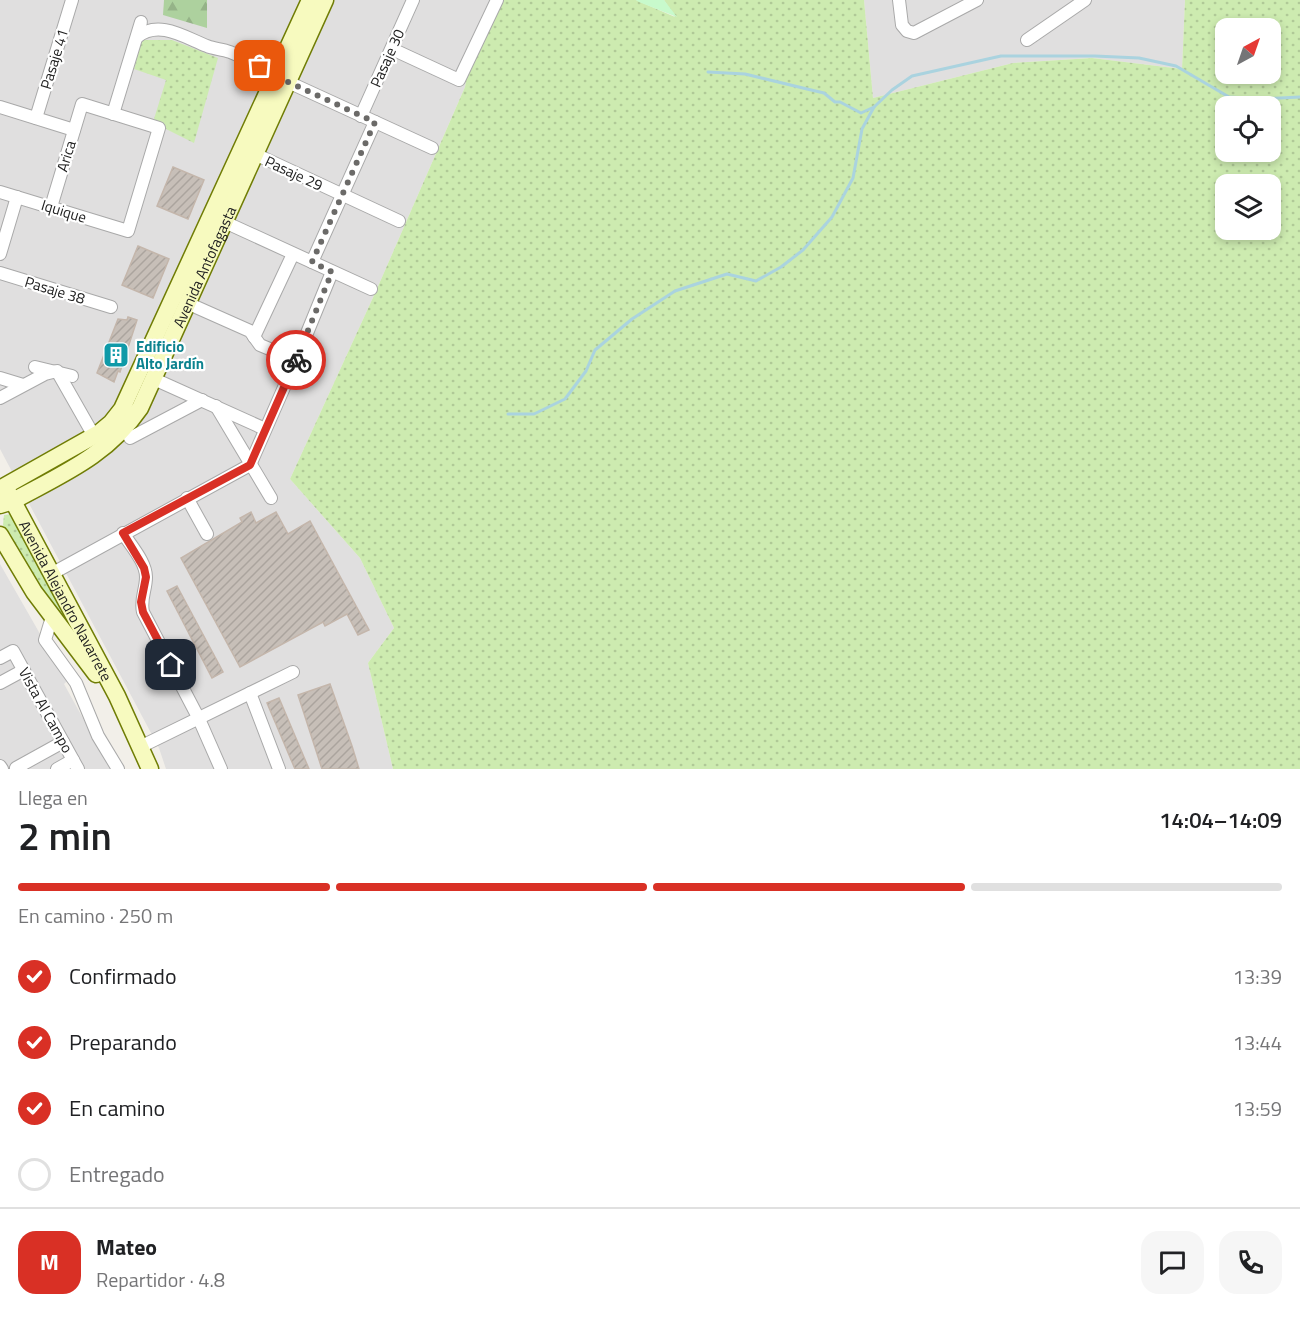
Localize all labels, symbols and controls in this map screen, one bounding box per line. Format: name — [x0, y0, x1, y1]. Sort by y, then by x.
north arrow — [1215, 18, 1281, 84]
map controls — [1215, 18, 1281, 240]
street label: Pasaje 30 — [364, 25, 410, 91]
street label: Pasaje 41 — [34, 26, 74, 92]
pin — [234, 40, 285, 91]
icon: bag — [243, 49, 276, 82]
button: locate — [1215, 96, 1281, 162]
street label: Arica — [50, 137, 82, 174]
street label: Pasaje 29 — [261, 150, 327, 196]
button: layers — [1215, 174, 1281, 240]
street label: Iquique — [39, 193, 89, 229]
street label: Avenida Antofagasta — [167, 202, 242, 331]
street label: Pasaje 38 — [22, 270, 88, 310]
courier — [266, 330, 326, 390]
place label: Edificio Alto Jardín — [136, 335, 204, 375]
building icon: Edificio Alto Jardín — [101, 340, 131, 370]
icon: bike — [280, 344, 313, 377]
street label: Avenida Alejandro Navarrete — [14, 516, 118, 685]
pin — [145, 639, 196, 690]
icon: home — [154, 648, 187, 681]
street label: Vista Al Campo — [13, 663, 79, 757]
text: Llega en — [18, 782, 88, 813]
text: 14:04–14:09 — [1159, 803, 1282, 837]
text: 2 min — [18, 806, 112, 865]
text: En camino · 250 m — [18, 900, 173, 931]
text: Confirmado — [69, 959, 177, 993]
icon: check — [18, 960, 51, 993]
text: 13:39 — [1233, 961, 1282, 992]
text: Preparando — [69, 1025, 177, 1059]
icon: check — [18, 1026, 51, 1059]
text: 13:44 — [1233, 1027, 1282, 1058]
text: En camino — [69, 1091, 165, 1125]
icon: check — [18, 1092, 51, 1125]
text: 13:59 — [1233, 1093, 1282, 1124]
text: Entregado — [69, 1157, 165, 1191]
text: Mateo — [96, 1230, 157, 1264]
button: chat — [1141, 1231, 1204, 1294]
button: phone — [1219, 1231, 1282, 1294]
text: M — [40, 1245, 59, 1279]
text: Repartidor · 4.8 — [96, 1264, 225, 1295]

